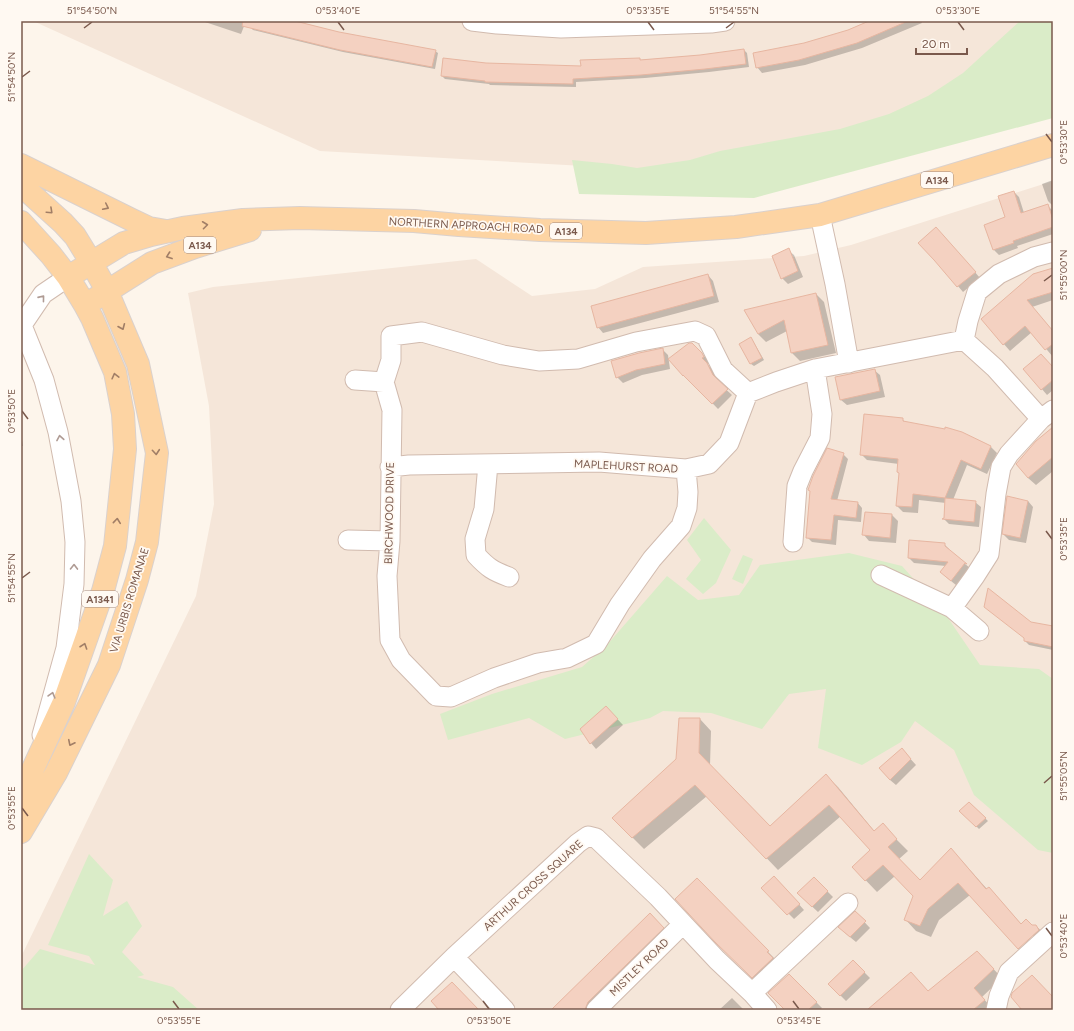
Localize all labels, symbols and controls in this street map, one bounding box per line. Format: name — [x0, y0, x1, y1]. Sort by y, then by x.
text: 51°54'50"N — [67, 4, 117, 17]
text: 0°53'40"E — [315, 4, 361, 17]
text: 0°53'35"E — [626, 4, 670, 17]
text: 51°54'55"N — [709, 4, 759, 17]
text: 0°53'30"E — [936, 4, 980, 17]
scale bar — [916, 30, 967, 56]
text: 20 m — [922, 37, 950, 51]
text: 51°54'50"N — [5, 52, 18, 102]
text: 0°53'30"E — [1057, 120, 1070, 164]
road number: A134 — [921, 172, 953, 188]
one-way arrow — [102, 202, 110, 210]
one-way arrow — [45, 206, 53, 214]
street label: NORTHERN APPROACH ROAD — [388, 215, 544, 236]
one-way arrow — [202, 221, 208, 230]
road number: A134 — [550, 223, 582, 239]
road number: A134 — [184, 237, 216, 253]
text: 51°55'00"N — [1057, 250, 1070, 300]
one-way arrow — [165, 252, 172, 260]
one-way arrow — [37, 295, 44, 302]
one-way arrow — [118, 323, 126, 330]
one-way arrow — [111, 373, 120, 380]
text: 0°53'50"E — [5, 389, 18, 433]
one-way arrow — [56, 435, 64, 441]
one-way arrow — [151, 449, 160, 455]
street label: MAPLEHURST ROAD — [574, 457, 679, 476]
street label: BIRCHWOOD DRIVE — [382, 462, 397, 564]
text: 0°53'35"E — [1057, 517, 1070, 561]
one-way arrow — [113, 518, 122, 524]
street label: VIA URBIS ROMANAE — [107, 546, 152, 654]
text: 51°54'55"N — [5, 553, 18, 603]
one-way arrow — [70, 564, 78, 570]
road number: A1341 — [82, 591, 118, 607]
one-way arrow — [79, 643, 87, 650]
one-way arrow — [47, 691, 56, 698]
one-way arrow — [68, 739, 75, 747]
text: 51°55'05"N — [1057, 751, 1070, 801]
text: 0°53'55"E — [5, 786, 18, 830]
street label: ARTHUR CROSS SQUARE — [481, 837, 586, 934]
text: 0°53'40"E — [1057, 913, 1070, 959]
street label: MISTLEY ROAD — [607, 936, 672, 999]
text: 0°53'55"E — [157, 1014, 201, 1027]
text: 0°53'50"E — [467, 1014, 511, 1027]
text: 0°53'45"E — [777, 1014, 821, 1027]

